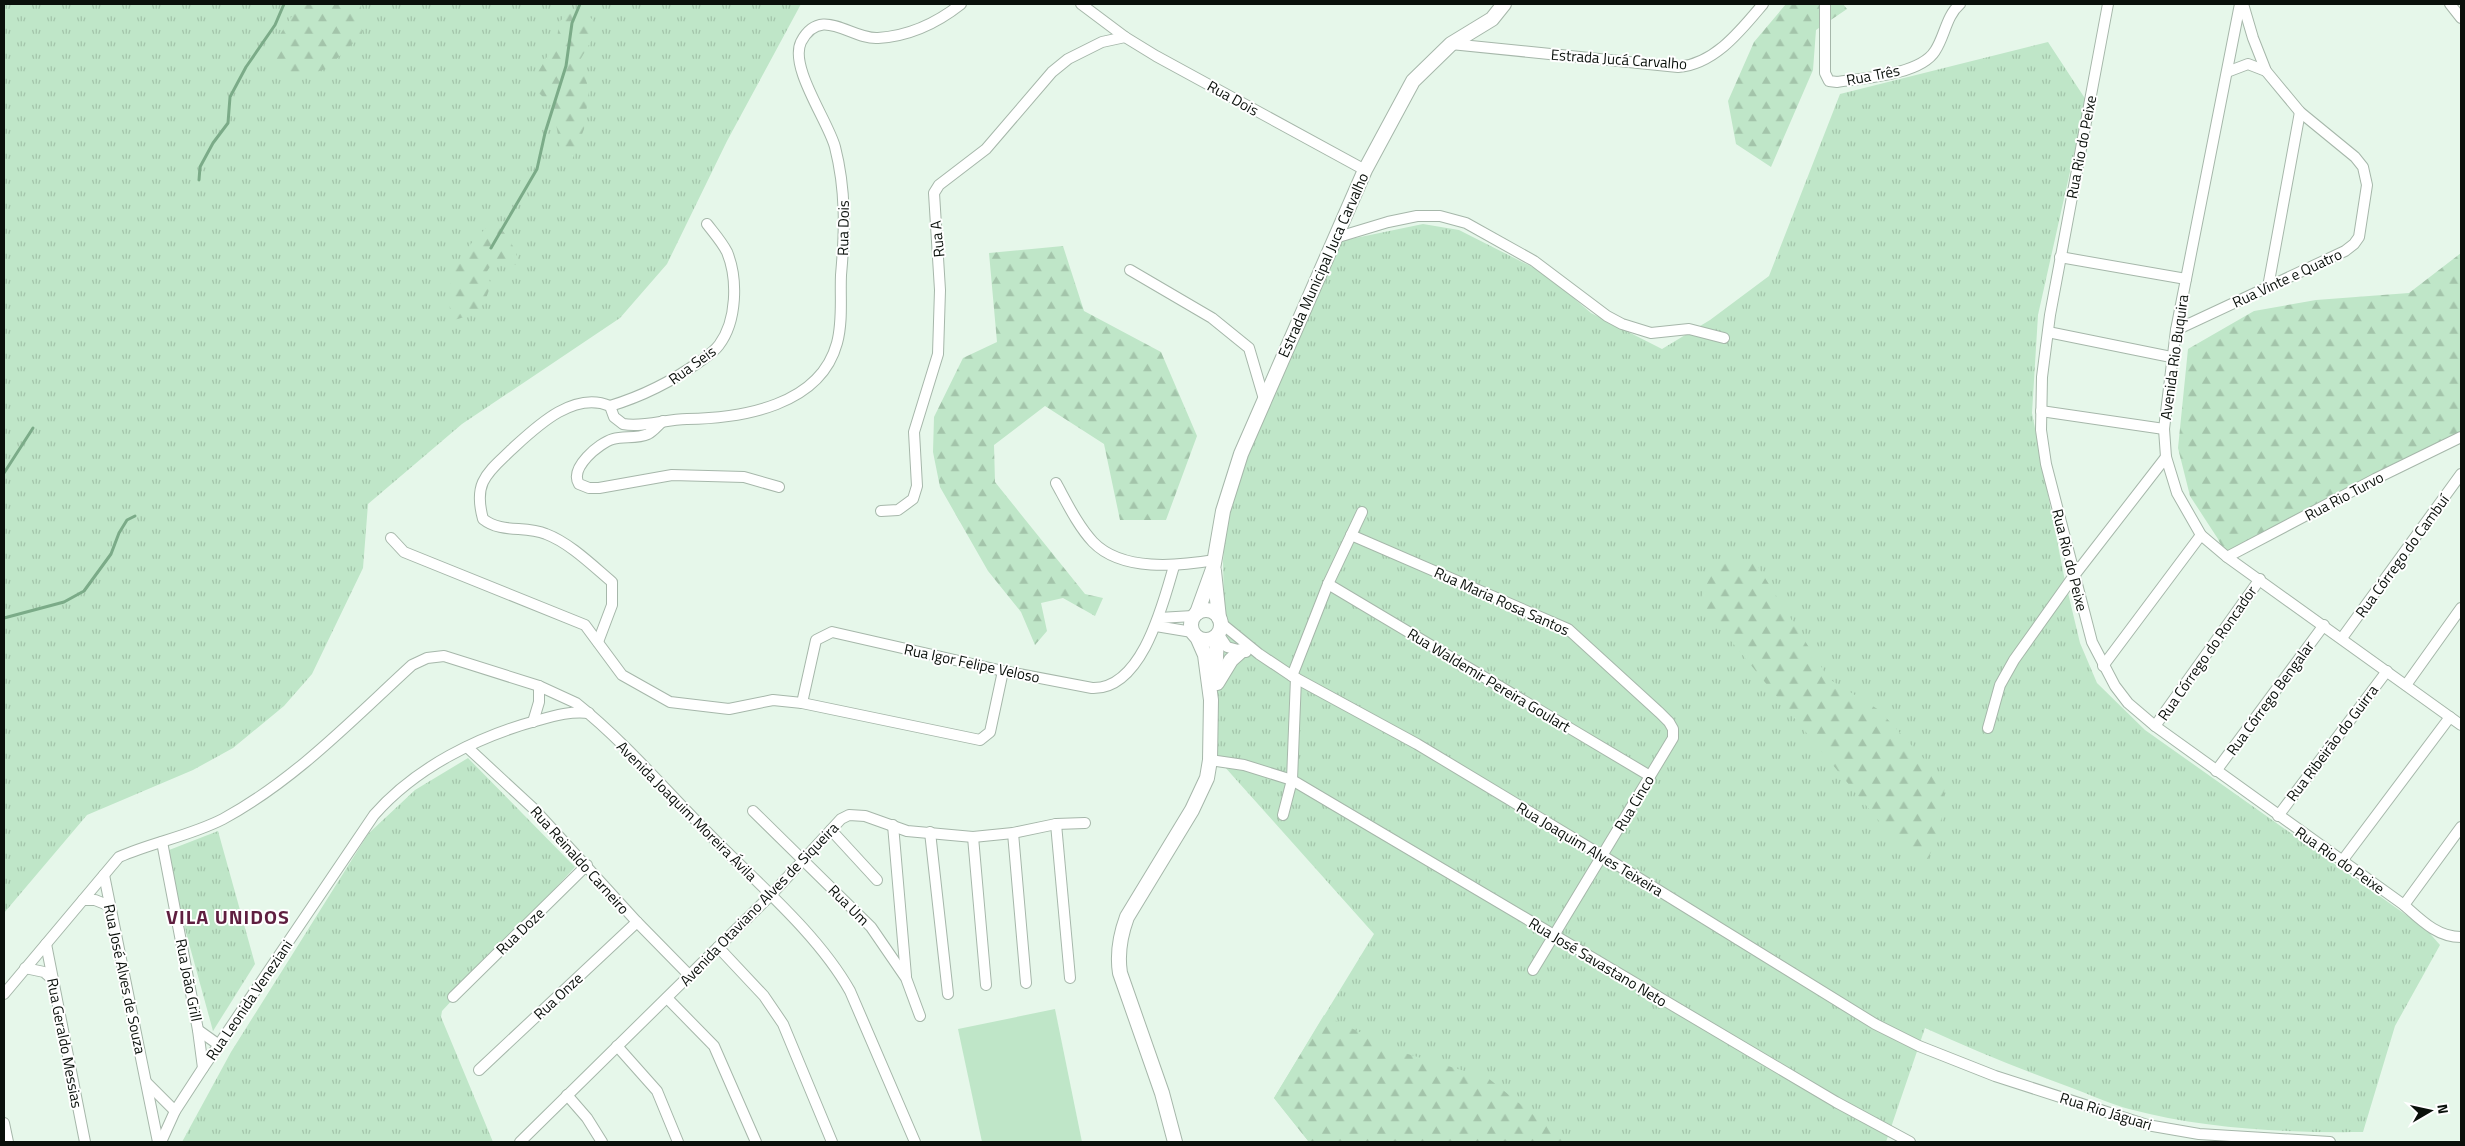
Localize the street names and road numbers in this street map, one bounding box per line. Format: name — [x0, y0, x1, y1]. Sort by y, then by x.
street label: Estrada Jucá Carvalho — [1550, 43, 1688, 75]
street label: Rua Três — [1844, 59, 1902, 91]
street label: Rua Dois — [1203, 74, 1263, 122]
street label: Rua Rio do Peixe — [2060, 93, 2102, 201]
street label: Estrada Municipal Juca Carvalho — [1272, 169, 1374, 361]
street label: Rua Dois — [831, 200, 855, 256]
street label: Rua A — [924, 219, 950, 259]
street label: Rua Vinte e Quatro — [2228, 242, 2346, 313]
street label: Avenida Rio Buquira — [2154, 292, 2194, 421]
street label: Rua Seis — [663, 340, 721, 390]
street label: Rua Rio Turvo — [2300, 466, 2388, 526]
street label: Rua Córrego do Cambuí — [2349, 488, 2456, 622]
street label: Rua Rio do Peixe — [2046, 506, 2094, 614]
street label: Rua Maria Rosa Santos — [1431, 561, 1573, 641]
street label: Rua Córrego do Roncador — [2152, 581, 2262, 725]
street label: Rua Waldemir Pereira Goulart — [1403, 622, 1576, 738]
street label: Rua Córrego Bengalar — [2220, 636, 2320, 760]
street label: Rua Igor Felipe Veloso — [902, 637, 1042, 689]
street label: Rua Ribeirão do Guirra — [2280, 680, 2384, 806]
street label: Avenida Joaquim Moreira Ávila — [611, 735, 763, 887]
street label: Rua Cinco — [1608, 771, 1660, 835]
street label: Rua Joaquim Alves Teixeira — [1512, 796, 1668, 902]
street label: Rua Reinaldo Carneiro — [525, 801, 635, 919]
street label: Avenida Otaviano Alves de Siqueira — [674, 816, 844, 991]
street label: Rua Rio do Peixe — [2291, 821, 2389, 899]
street label: Rua Um — [823, 879, 875, 931]
street label: Rua José Alves de Souza — [98, 902, 152, 1056]
street label: Rua Doze — [490, 902, 550, 960]
street label: Rua José Savastano Neto — [1524, 911, 1672, 1013]
street label: Rua Leonida Veneziani — [200, 935, 298, 1065]
street label: Rua João Grill — [170, 937, 208, 1023]
street label: Rua Onze — [528, 967, 588, 1025]
street label: Rua Geraldo Messias — [41, 976, 89, 1110]
street label: Rua Rio Jáguari — [2057, 1086, 2155, 1136]

